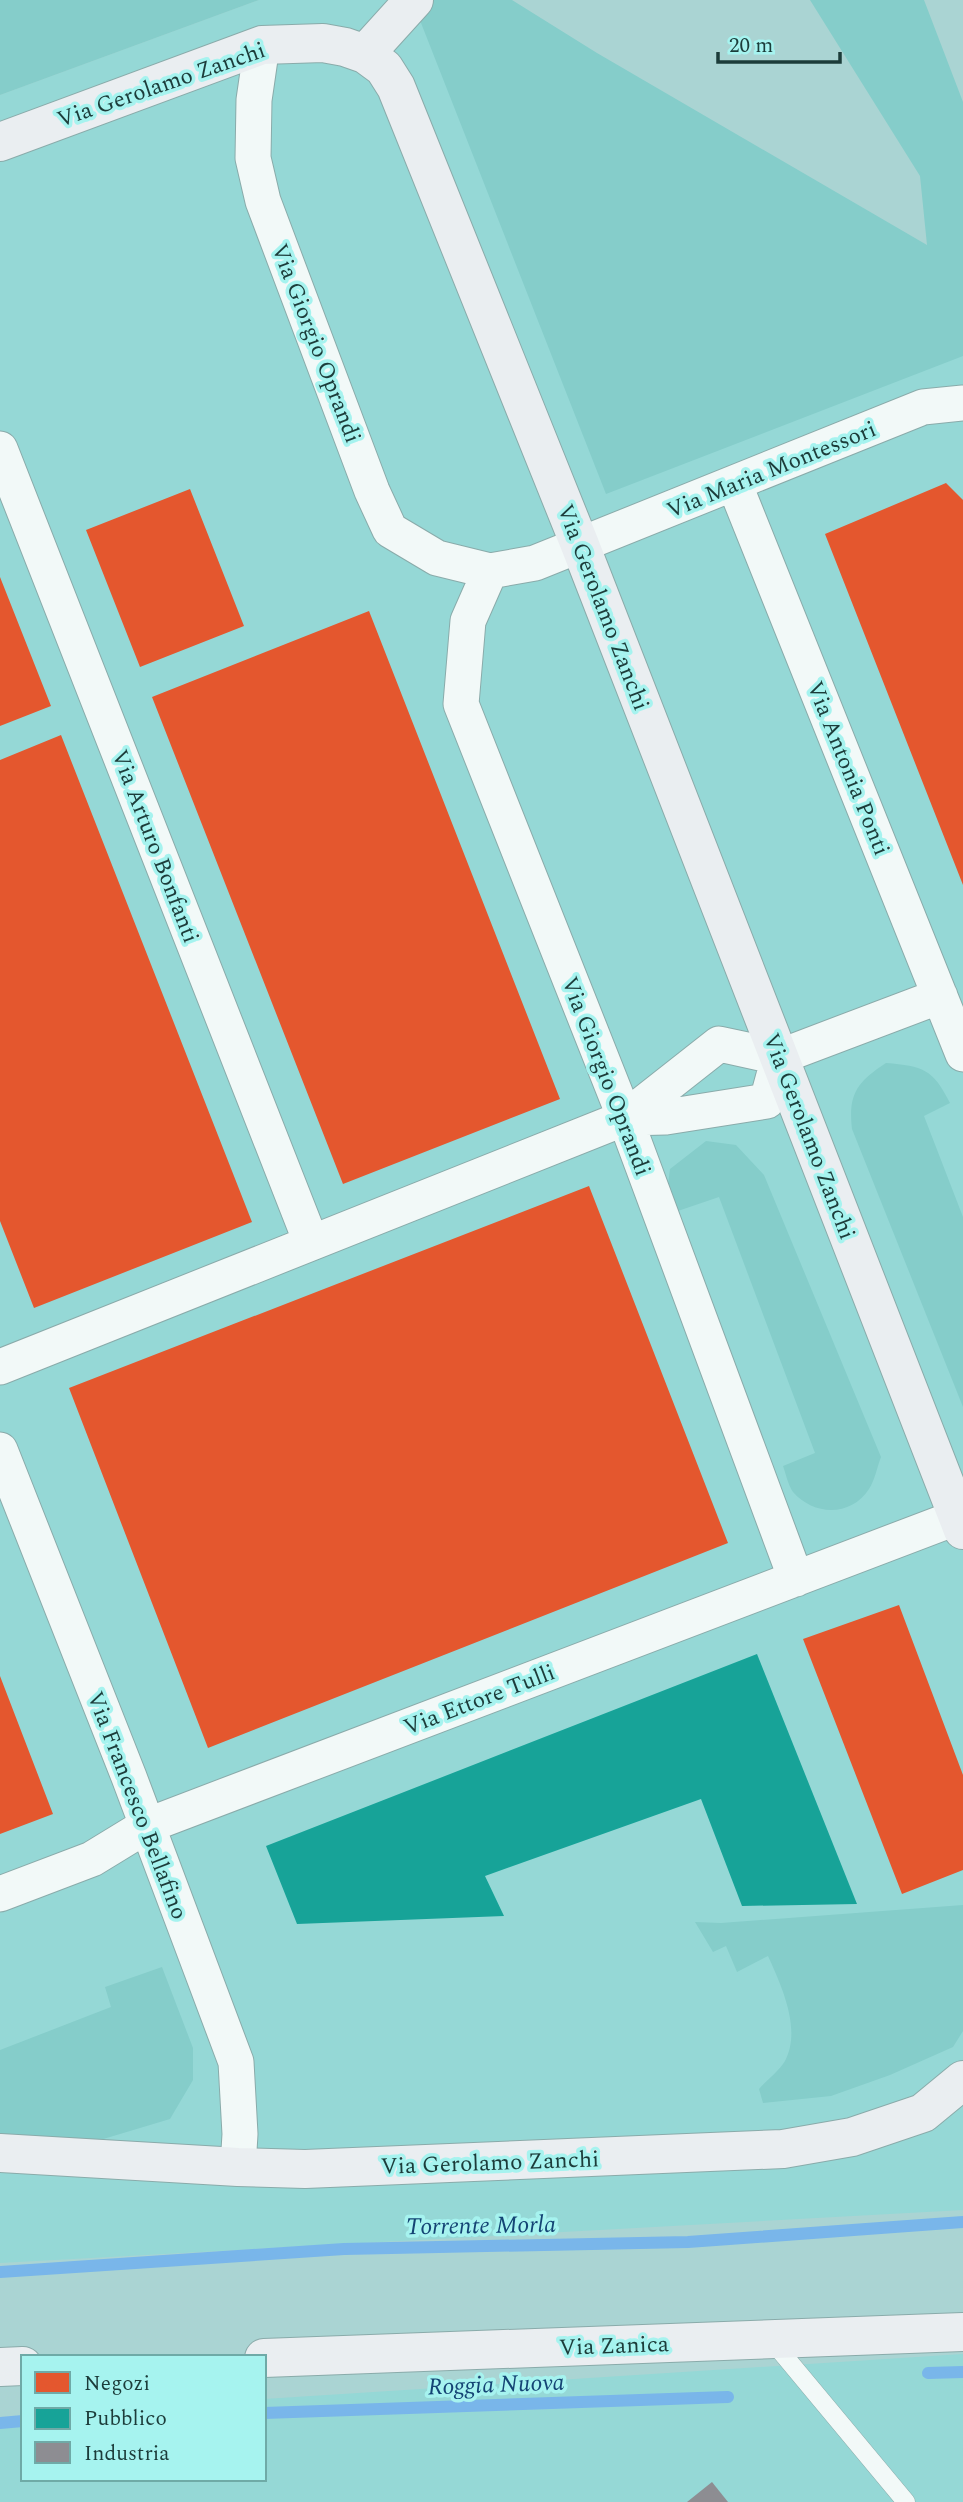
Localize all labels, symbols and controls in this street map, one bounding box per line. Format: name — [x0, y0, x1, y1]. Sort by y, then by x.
scale bar — [718, 21, 841, 65]
text: 20 m — [729, 30, 773, 62]
street label: Via Gerolamo Zanchi — [52, 33, 270, 138]
street label: Via Giorgio Oprandi — [261, 239, 370, 448]
street label: Via Maria Montessori — [661, 412, 882, 528]
street label: Via Gerolamo Zanchi — [547, 499, 658, 716]
street label: Via Antonia Ponti — [797, 676, 899, 861]
street label: Via Arturo Bonfanti — [102, 745, 208, 948]
street label: Via Giorgio Oprandi — [551, 972, 660, 1181]
street label: Via Gerolamo Zanchi — [753, 1028, 864, 1245]
street label: Via Ettore Tulli — [399, 1655, 560, 1745]
street label: Via Francesco Bellafino — [77, 1686, 196, 1925]
street label: Via Gerolamo Zanchi — [380, 2142, 600, 2185]
water label: Torrente Morla — [406, 2207, 556, 2245]
street label: Via Zanica — [558, 2327, 670, 2366]
legend — [21, 2355, 266, 2481]
water label: Roggia Nuova — [427, 2365, 565, 2405]
text: Negozi — [84, 2368, 150, 2400]
text: Pubblico — [84, 2403, 167, 2435]
text: Industria — [84, 2438, 170, 2470]

